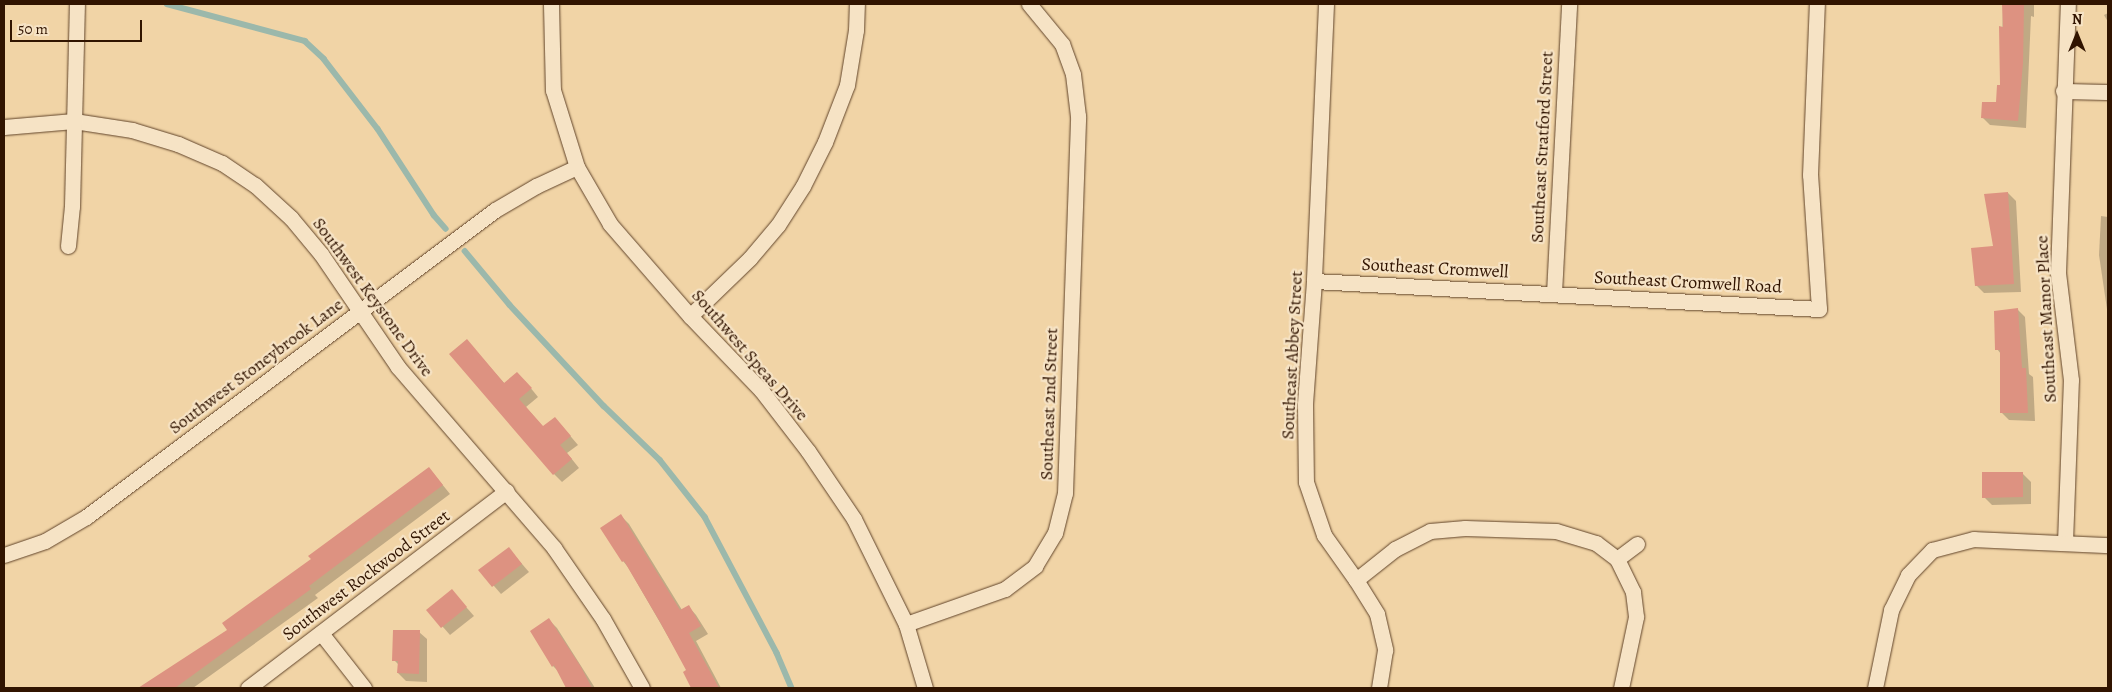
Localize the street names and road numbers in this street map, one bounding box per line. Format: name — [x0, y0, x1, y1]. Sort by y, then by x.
street label: Southeast Stratford Street — [1526, 51, 1558, 243]
street label: Southwest Keystone Drive — [308, 213, 438, 381]
street label: Southeast Manor Place — [2031, 235, 2061, 403]
street label: Southeast Cromwell — [1361, 253, 1509, 283]
street label: Southeast Cromwell Road — [1593, 266, 1783, 298]
street label: Southeast Abbey Street — [1277, 270, 1307, 440]
street label: Southwest Speas Drive — [687, 285, 813, 425]
street label: Southwest Stoneybrook Lane — [165, 293, 347, 439]
street label: Southeast 2nd Street — [1036, 327, 1062, 481]
street label: Southwest Rockwood Street — [278, 505, 454, 645]

